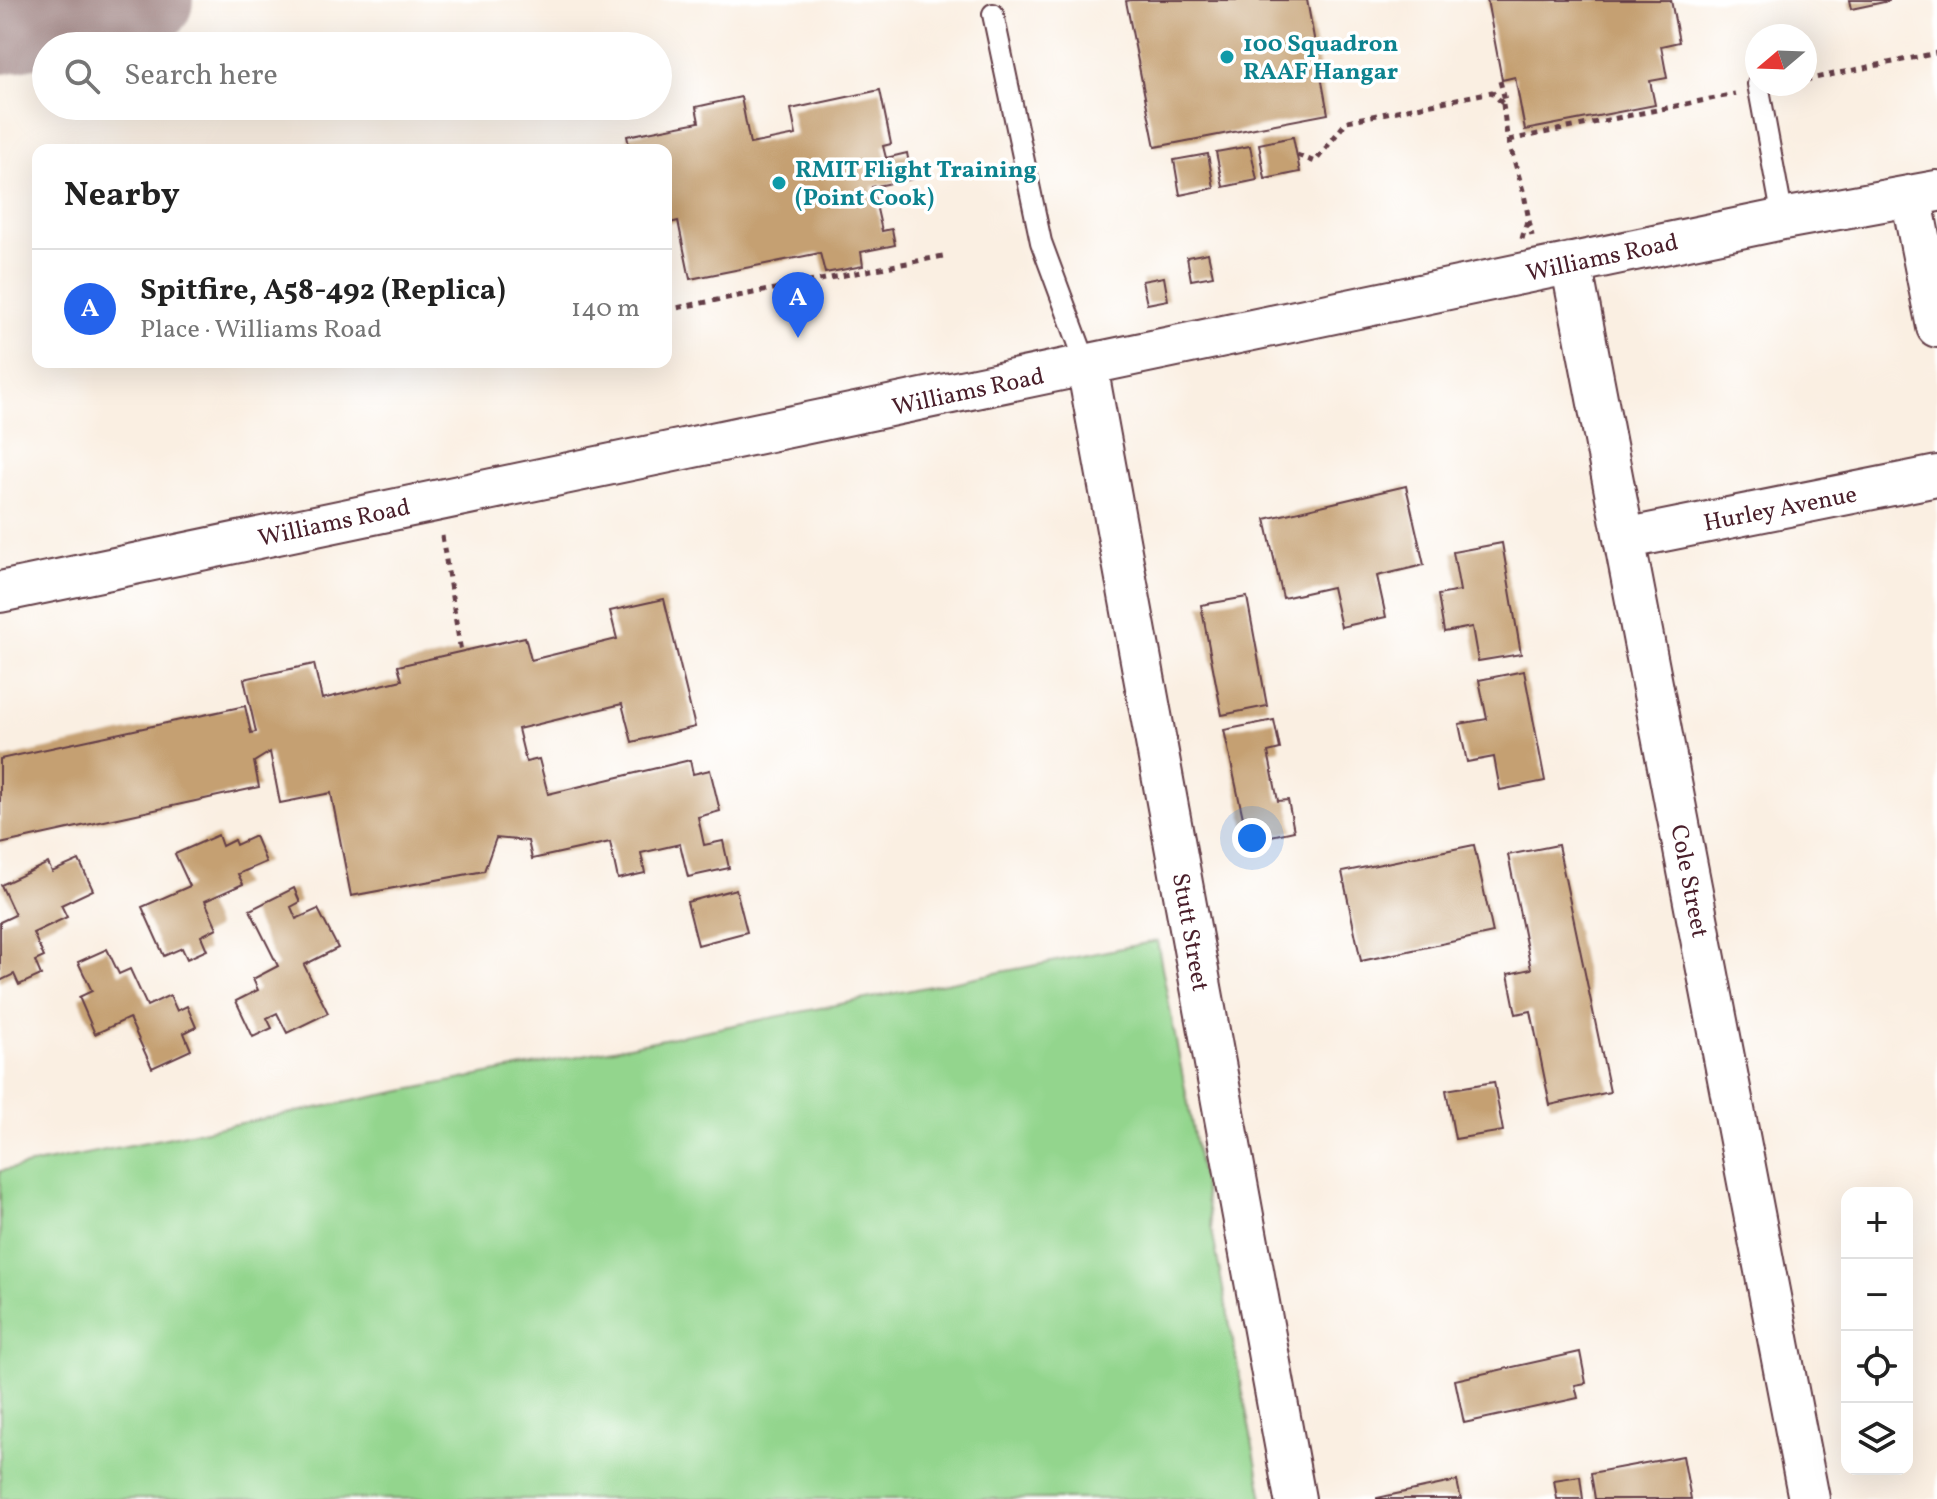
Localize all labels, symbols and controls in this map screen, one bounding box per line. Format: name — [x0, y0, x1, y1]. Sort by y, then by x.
north arrow — [1745, 24, 1817, 96]
place label: 100 Squadron RAAF Hangar — [1243, 28, 1398, 90]
search box — [32, 32, 672, 120]
marker: 100 Squadron RAAF Hangar — [1218, 48, 1236, 66]
icon: search — [60, 54, 104, 98]
text: Search here — [124, 55, 278, 97]
place label: RMIT Flight Training (Point Cook) — [795, 154, 1037, 216]
text: Nearby — [64, 173, 180, 220]
marker: RMIT Flight Training (Point Cook) — [770, 174, 788, 192]
street label: Williams Road — [1523, 226, 1682, 292]
text: Spitfire, A58-492 (Replica) — [140, 270, 506, 312]
pin: A — [772, 272, 824, 338]
text: A — [81, 291, 99, 327]
text: 140 m — [571, 291, 640, 327]
text: Place · Williams Road — [140, 312, 382, 348]
street label: Williams Road — [889, 360, 1048, 426]
street label: Hurley Avenue — [1701, 478, 1860, 541]
street label: Williams Road — [255, 491, 414, 557]
your location — [1232, 818, 1272, 858]
street label: Cole Street — [1660, 822, 1716, 941]
street label: Stutt Street — [1162, 871, 1216, 994]
map controls — [1841, 1187, 1913, 1475]
button: + — [1841, 1187, 1913, 1259]
button: − — [1841, 1259, 1913, 1331]
button: locate — [1841, 1331, 1913, 1403]
button: layers — [1841, 1403, 1913, 1475]

